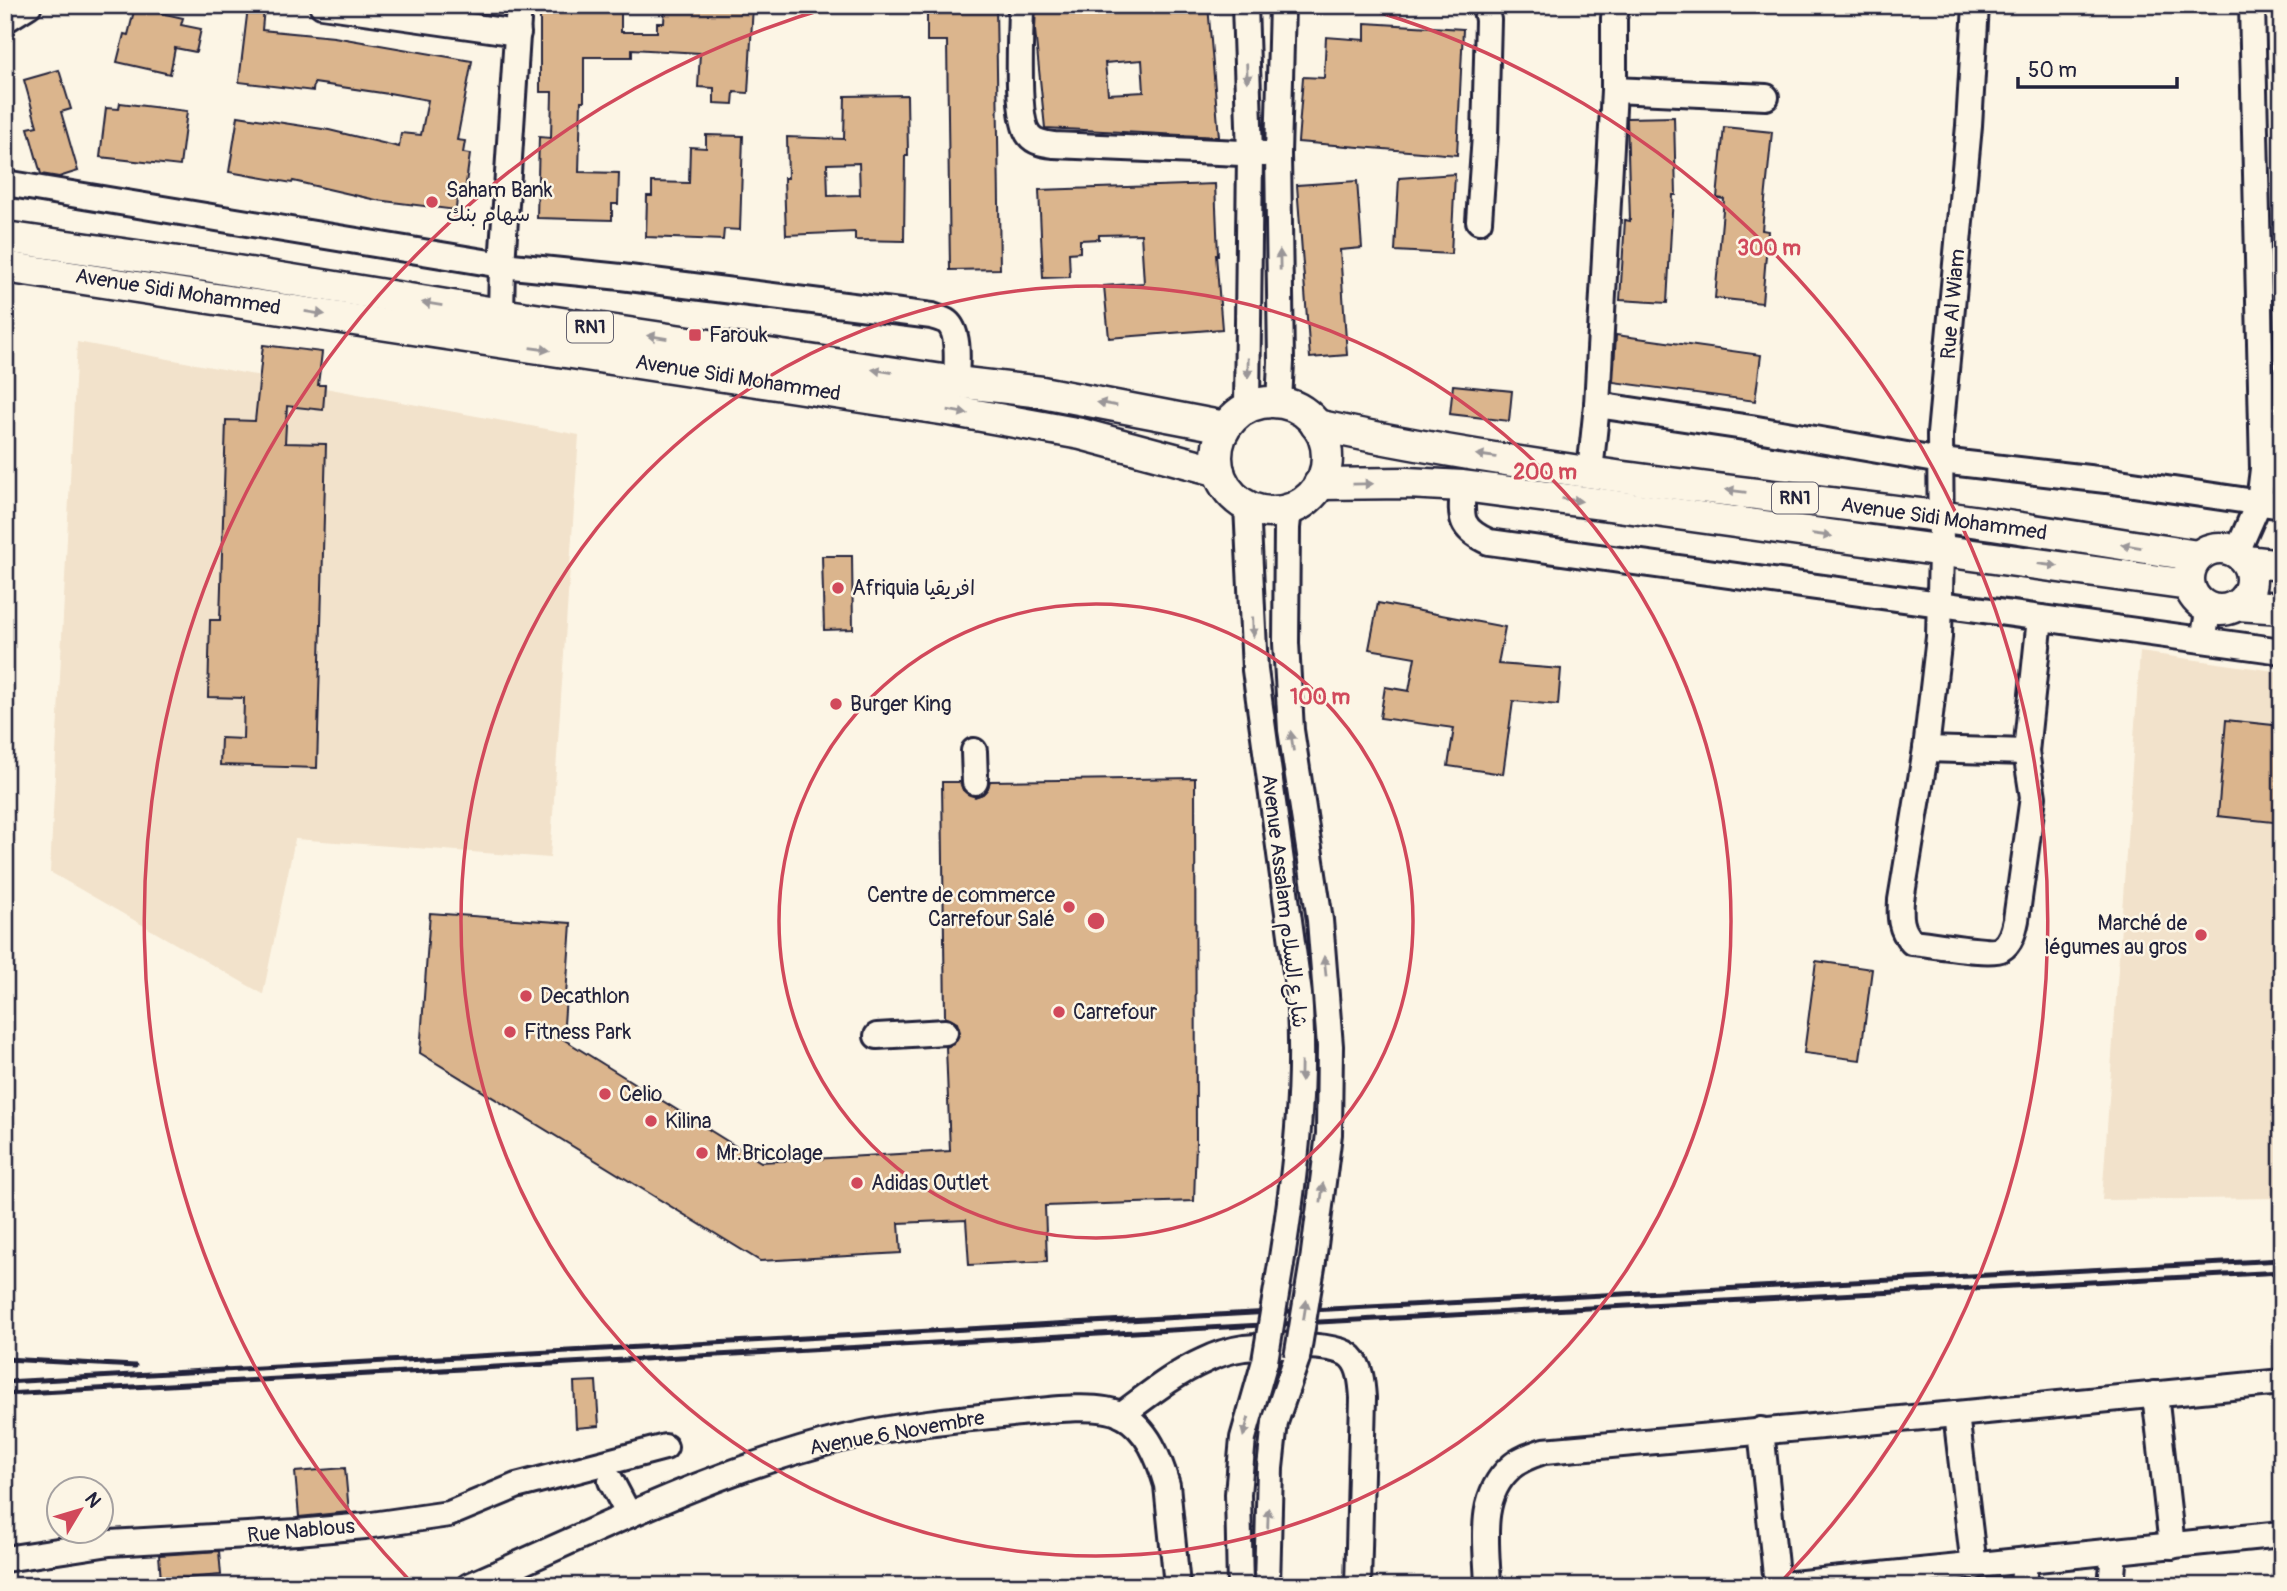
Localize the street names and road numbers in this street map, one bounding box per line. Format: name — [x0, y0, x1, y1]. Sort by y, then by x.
street label: Rue Al Wiam — [1935, 248, 1971, 360]
street label: Avenue Sidi Mohammed — [73, 262, 283, 322]
road number: RN1 — [567, 312, 613, 342]
street label: Avenue Sidi Mohammed — [633, 348, 843, 408]
road number: RN1 — [1772, 482, 1818, 513]
street label: Avenue Sidi Mohammed — [1839, 491, 2049, 547]
street label: Avenue Assalam شارع السلام — [1253, 773, 1313, 1030]
street label: Avenue 6 Novembre — [807, 1404, 987, 1462]
street label: Rue Nablous — [246, 1513, 357, 1549]

